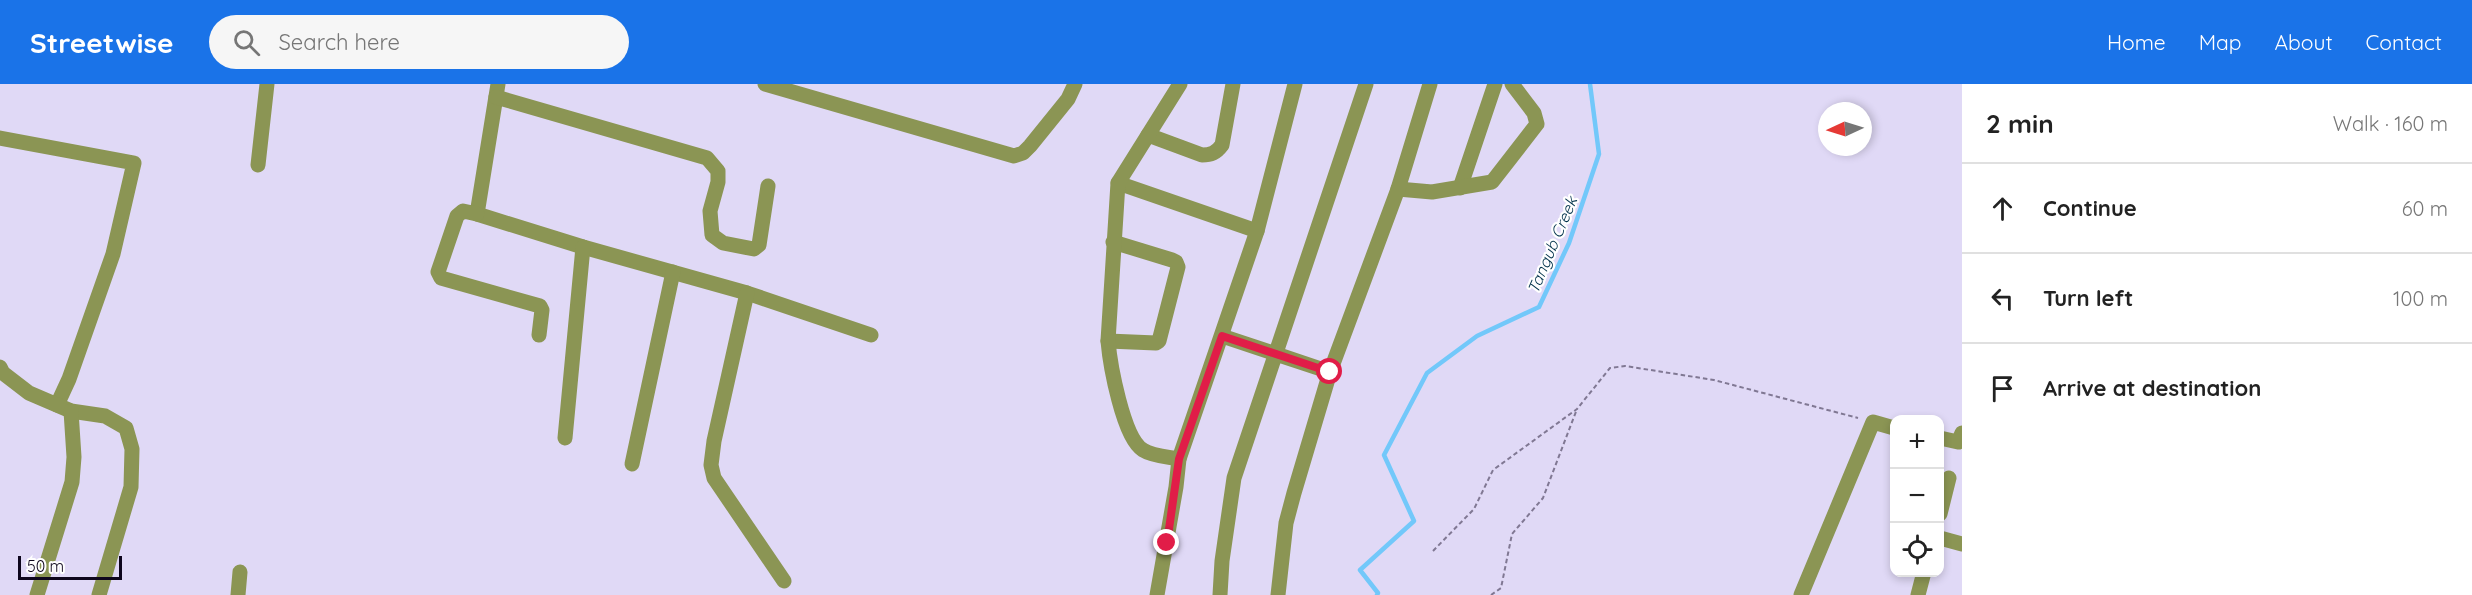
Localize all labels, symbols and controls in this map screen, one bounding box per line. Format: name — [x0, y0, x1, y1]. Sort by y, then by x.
search box — [209, 15, 629, 69]
text: Streetwise — [30, 25, 173, 60]
icon: search — [230, 26, 263, 59]
text: Search here — [278, 28, 400, 56]
text: Home — [2107, 29, 2166, 55]
text: Map — [2199, 29, 2242, 55]
text: About — [2275, 29, 2333, 55]
text: Contact — [2366, 29, 2442, 55]
north arrow — [1818, 102, 1872, 156]
text: 2 min — [1986, 107, 2054, 140]
text: Walk · 160 m — [2333, 111, 2448, 136]
water label: Tangub Creek — [1523, 192, 1582, 296]
icon: ahead — [1986, 192, 2019, 225]
text: Continue — [2043, 194, 2137, 222]
text: 60 m — [2402, 196, 2448, 221]
icon: left — [1986, 282, 2019, 315]
text: Turn left — [2043, 284, 2133, 312]
text: 100 m — [2393, 286, 2448, 311]
route start — [1316, 358, 1342, 384]
icon: arrive — [1986, 372, 2019, 405]
text: Arrive at destination — [2043, 374, 2261, 402]
map controls — [1890, 415, 1944, 577]
button: + — [1890, 415, 1944, 469]
button: − — [1890, 469, 1944, 523]
button: locate — [1890, 523, 1944, 577]
route end — [1153, 529, 1179, 555]
scale bar — [18, 553, 122, 580]
text: 50 m — [27, 556, 64, 576]

